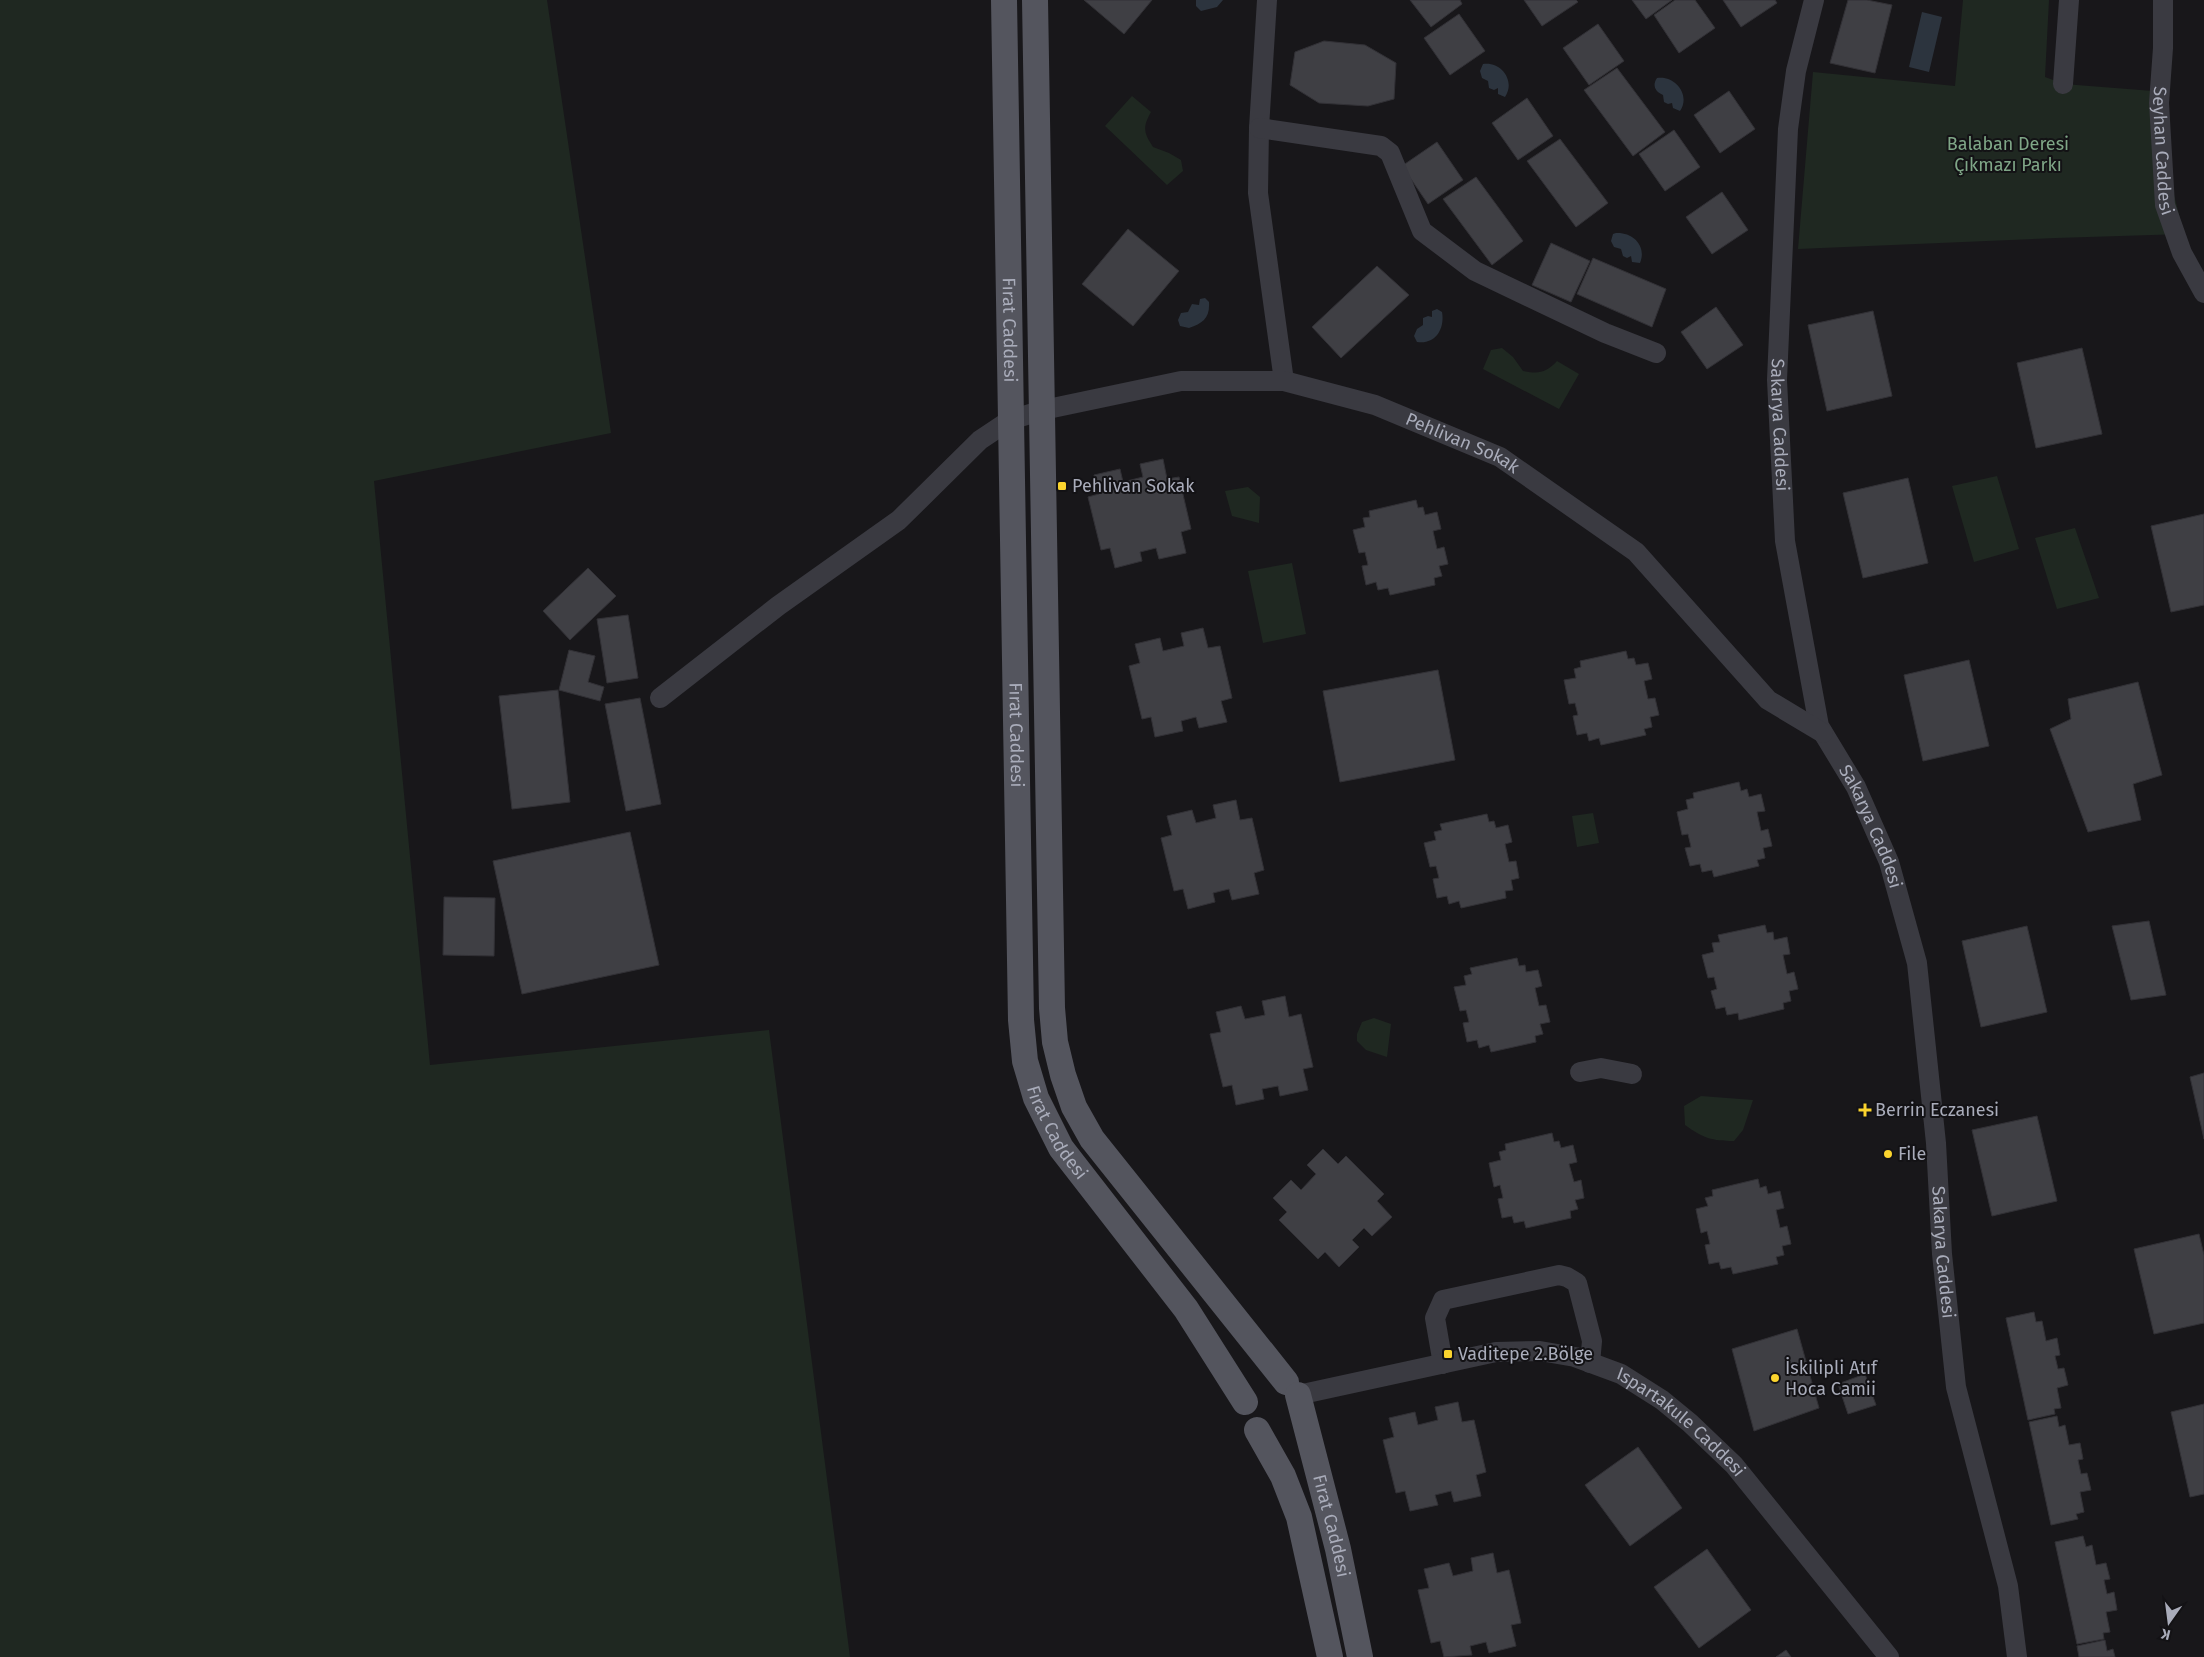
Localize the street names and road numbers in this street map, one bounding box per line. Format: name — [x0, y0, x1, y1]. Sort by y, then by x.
street label: Seyhan Caddesi — [2148, 86, 2179, 218]
street label: Fırat Caddesi — [998, 277, 1021, 383]
street label: Sakarya Caddesi — [1766, 358, 1794, 492]
street label: Pehlivan Sokak — [1402, 408, 1524, 479]
street label: Fırat Caddesi — [1004, 682, 1028, 788]
street label: Sakarya Caddesi — [1834, 761, 1907, 891]
street label: Fırat Caddesi — [1022, 1083, 1092, 1184]
street label: Sakarya Caddesi — [1927, 1185, 1960, 1320]
street label: Ispartakule Caddesi — [1614, 1362, 1750, 1481]
street label: Fırat Caddesi — [1308, 1472, 1354, 1579]

